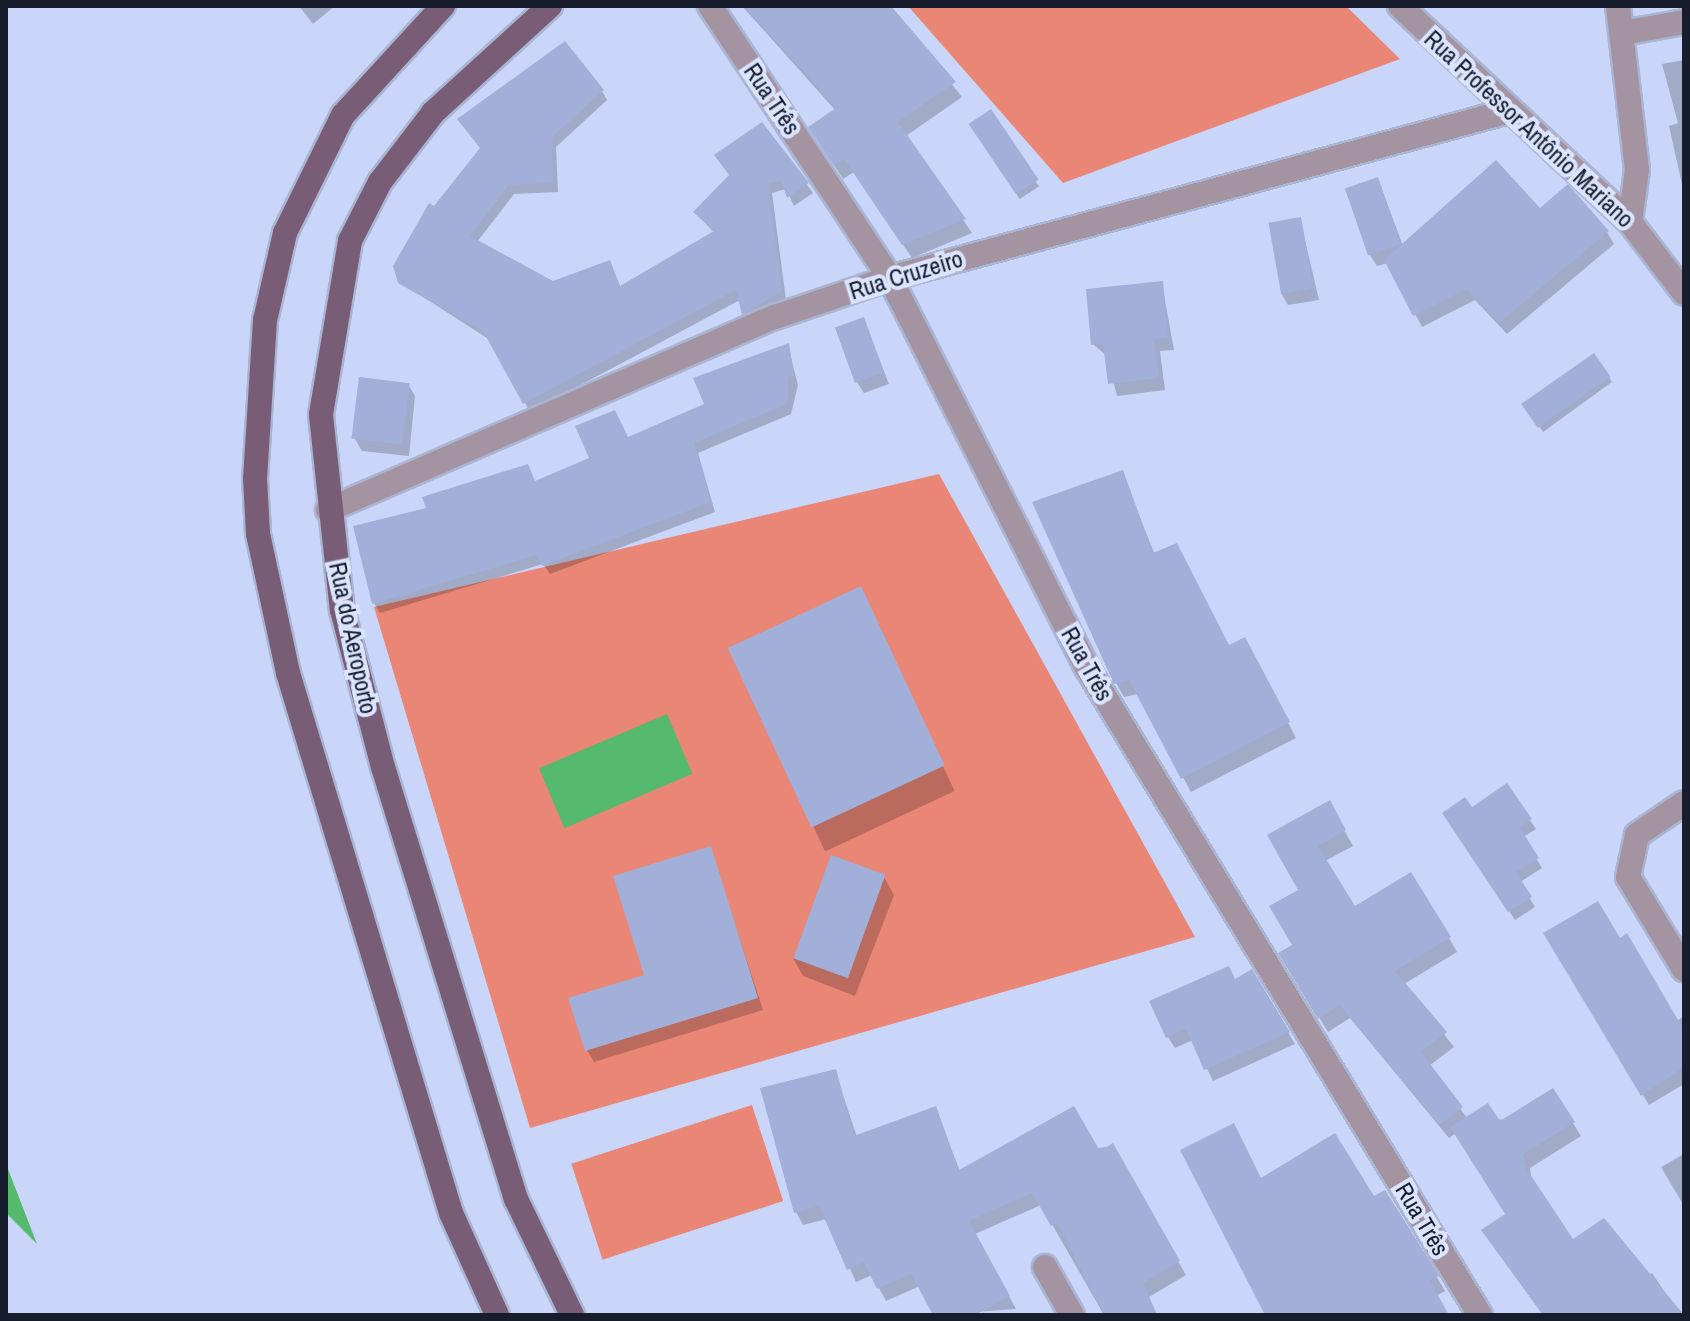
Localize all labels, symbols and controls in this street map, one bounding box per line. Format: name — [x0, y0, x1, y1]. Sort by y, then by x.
street label: Rua Professor Antônio Mariano — [1418, 24, 1640, 234]
street label: Rua Três — [738, 58, 806, 140]
street label: Rua Cruzeiro — [846, 244, 966, 306]
street label: Rua do Aeroporto — [323, 559, 383, 717]
street label: Rua Três — [1055, 622, 1119, 706]
street label: Rua Três — [1389, 1177, 1455, 1261]

